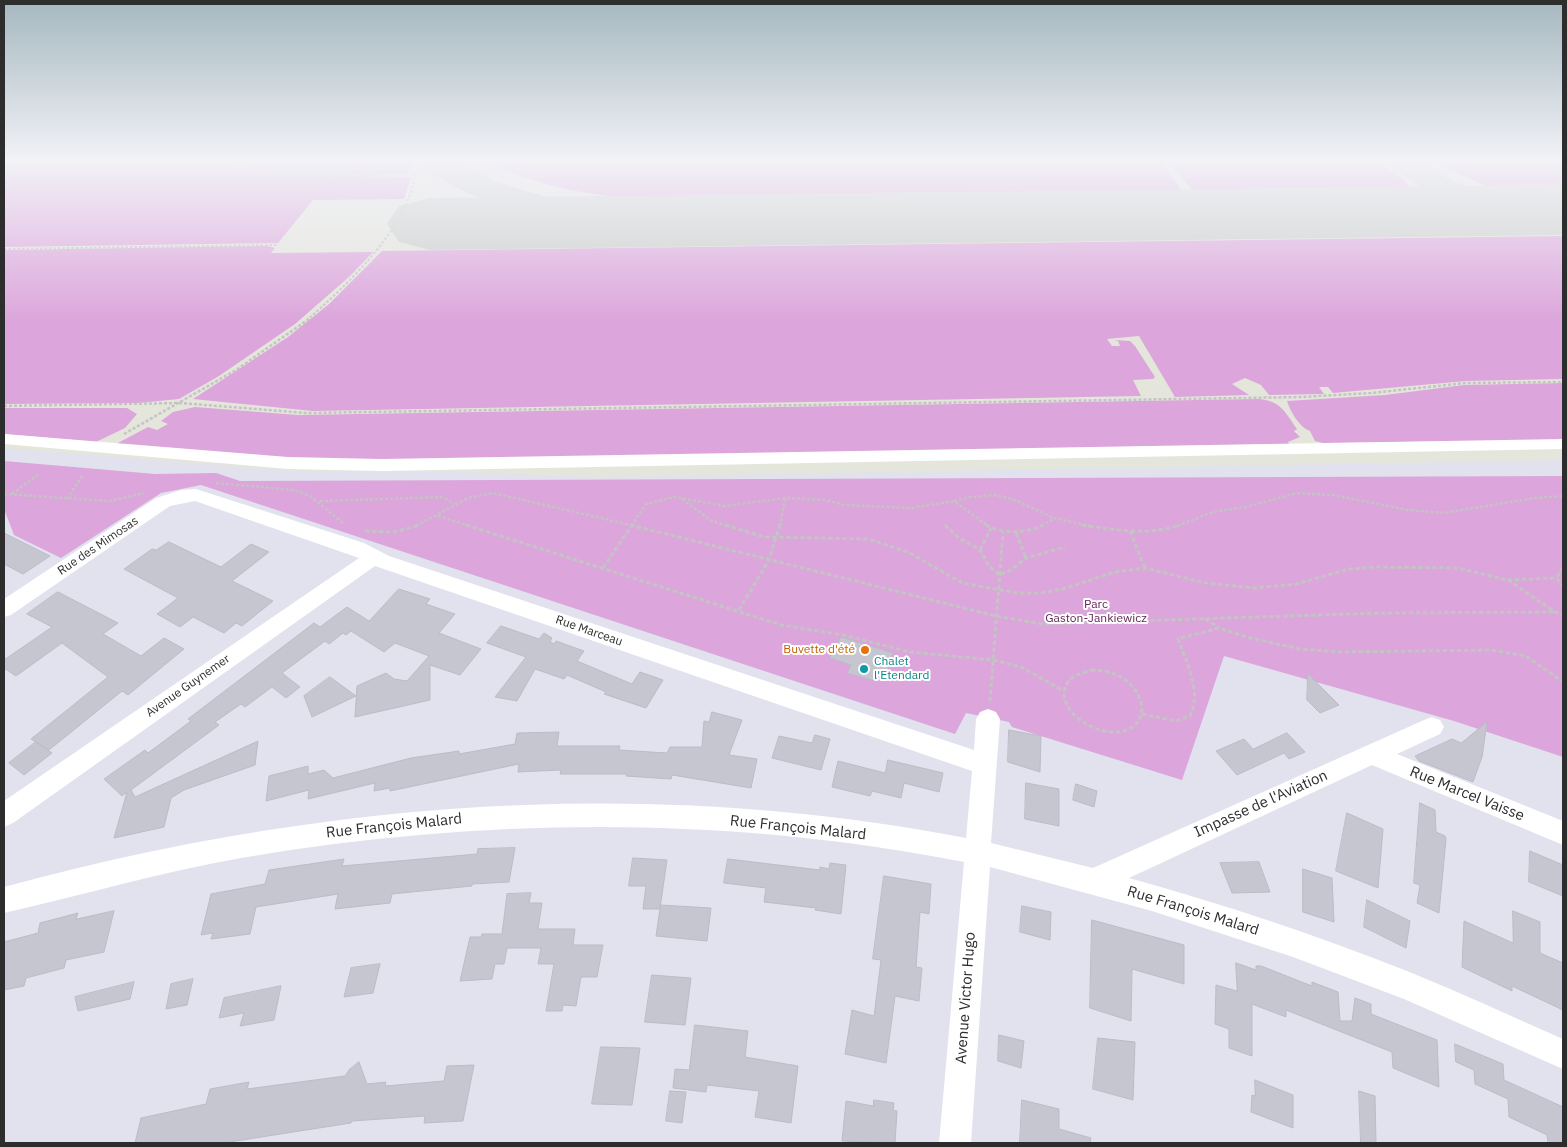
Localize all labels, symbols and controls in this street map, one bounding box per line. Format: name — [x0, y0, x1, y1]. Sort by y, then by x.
street label: Rue des Mimosas — [55, 514, 141, 578]
park label: Parc Gaston-Jankiewicz — [1045, 598, 1147, 626]
street label: Rue Marceau — [553, 613, 625, 649]
place label: Buvette d'été — [783, 643, 855, 657]
marker: Buvette d'été — [859, 644, 871, 656]
street label: Avenue Guynemer — [143, 652, 233, 720]
place label: Chalet l'Etendard — [874, 655, 929, 683]
marker: Chalet l'Etendard — [858, 663, 870, 675]
street label: Rue Marcel Vaisse — [1407, 763, 1527, 825]
street label: Impasse de l'Aviation — [1192, 767, 1330, 841]
street label: Rue François Malard — [325, 810, 463, 842]
street label: Rue François Malard — [729, 812, 867, 844]
street label: Rue François Malard — [1125, 882, 1261, 940]
street label: Avenue Victor Hugo — [952, 932, 980, 1064]

